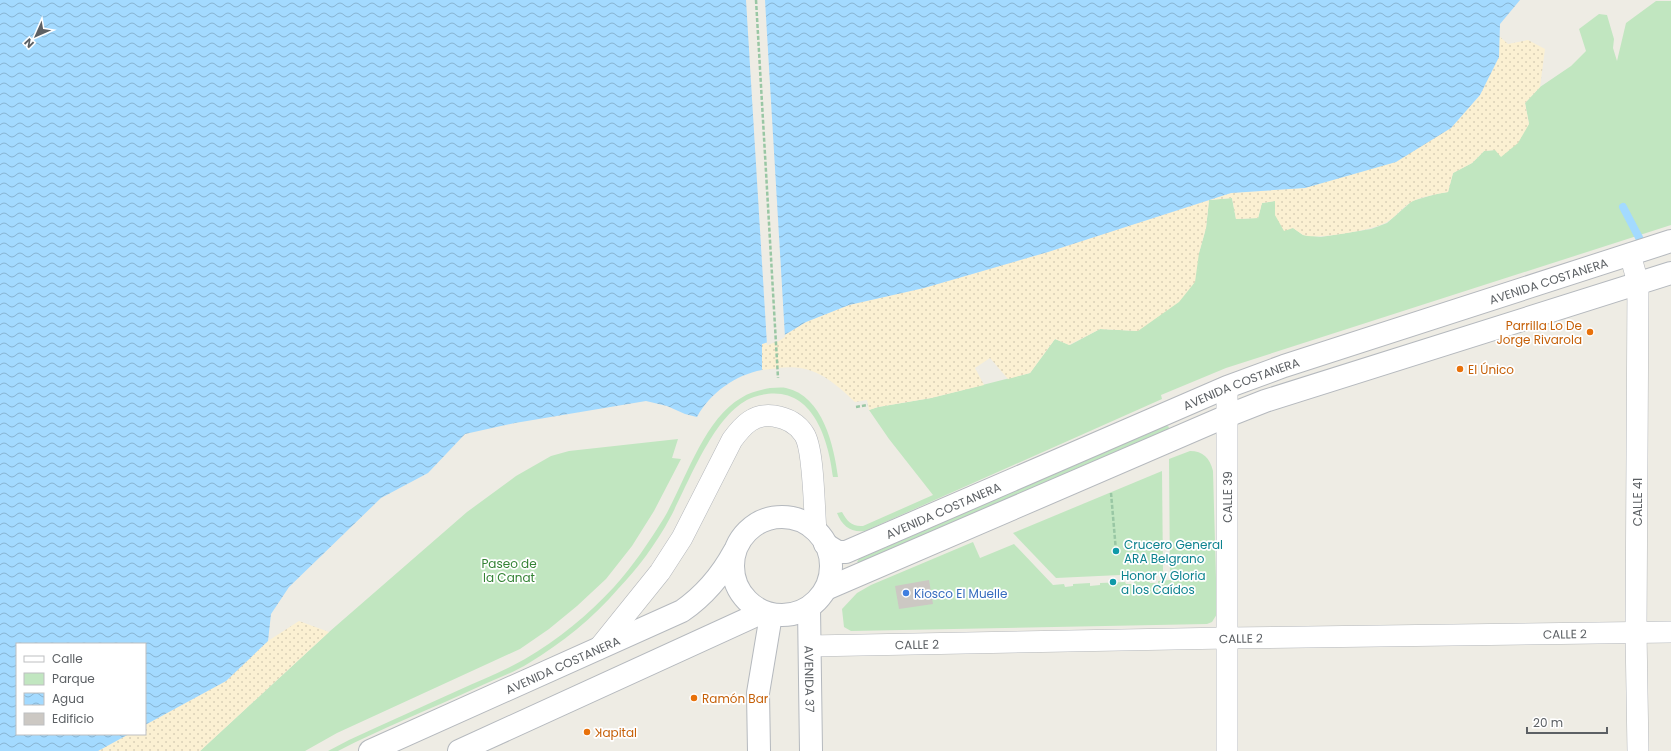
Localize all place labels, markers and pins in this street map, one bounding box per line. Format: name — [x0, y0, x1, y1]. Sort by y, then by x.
place label: Parrilla Lo De Jorge Rivarola — [1496, 317, 1582, 348]
marker: Parrilla Lo De Jorge Rivarola — [1585, 327, 1595, 337]
place label: El Único — [1468, 361, 1514, 378]
marker: El Único — [1455, 364, 1465, 374]
place label: Crucero General ARA Belgrano — [1124, 536, 1223, 567]
marker: Crucero General ARA Belgrano — [1111, 546, 1121, 556]
place label: Honor y Gloria a los Caídos — [1121, 567, 1206, 598]
marker: Honor y Gloria a los Caídos — [1108, 577, 1118, 587]
place label: Kiosco El Muelle — [914, 585, 1007, 602]
marker: Kiosco El Muelle — [901, 588, 911, 598]
place label: Ramón Bar — [702, 690, 769, 707]
marker: Ramón Bar — [689, 693, 699, 703]
place label: Ʞapital — [595, 724, 637, 741]
marker: Ʞapital — [582, 727, 592, 737]

